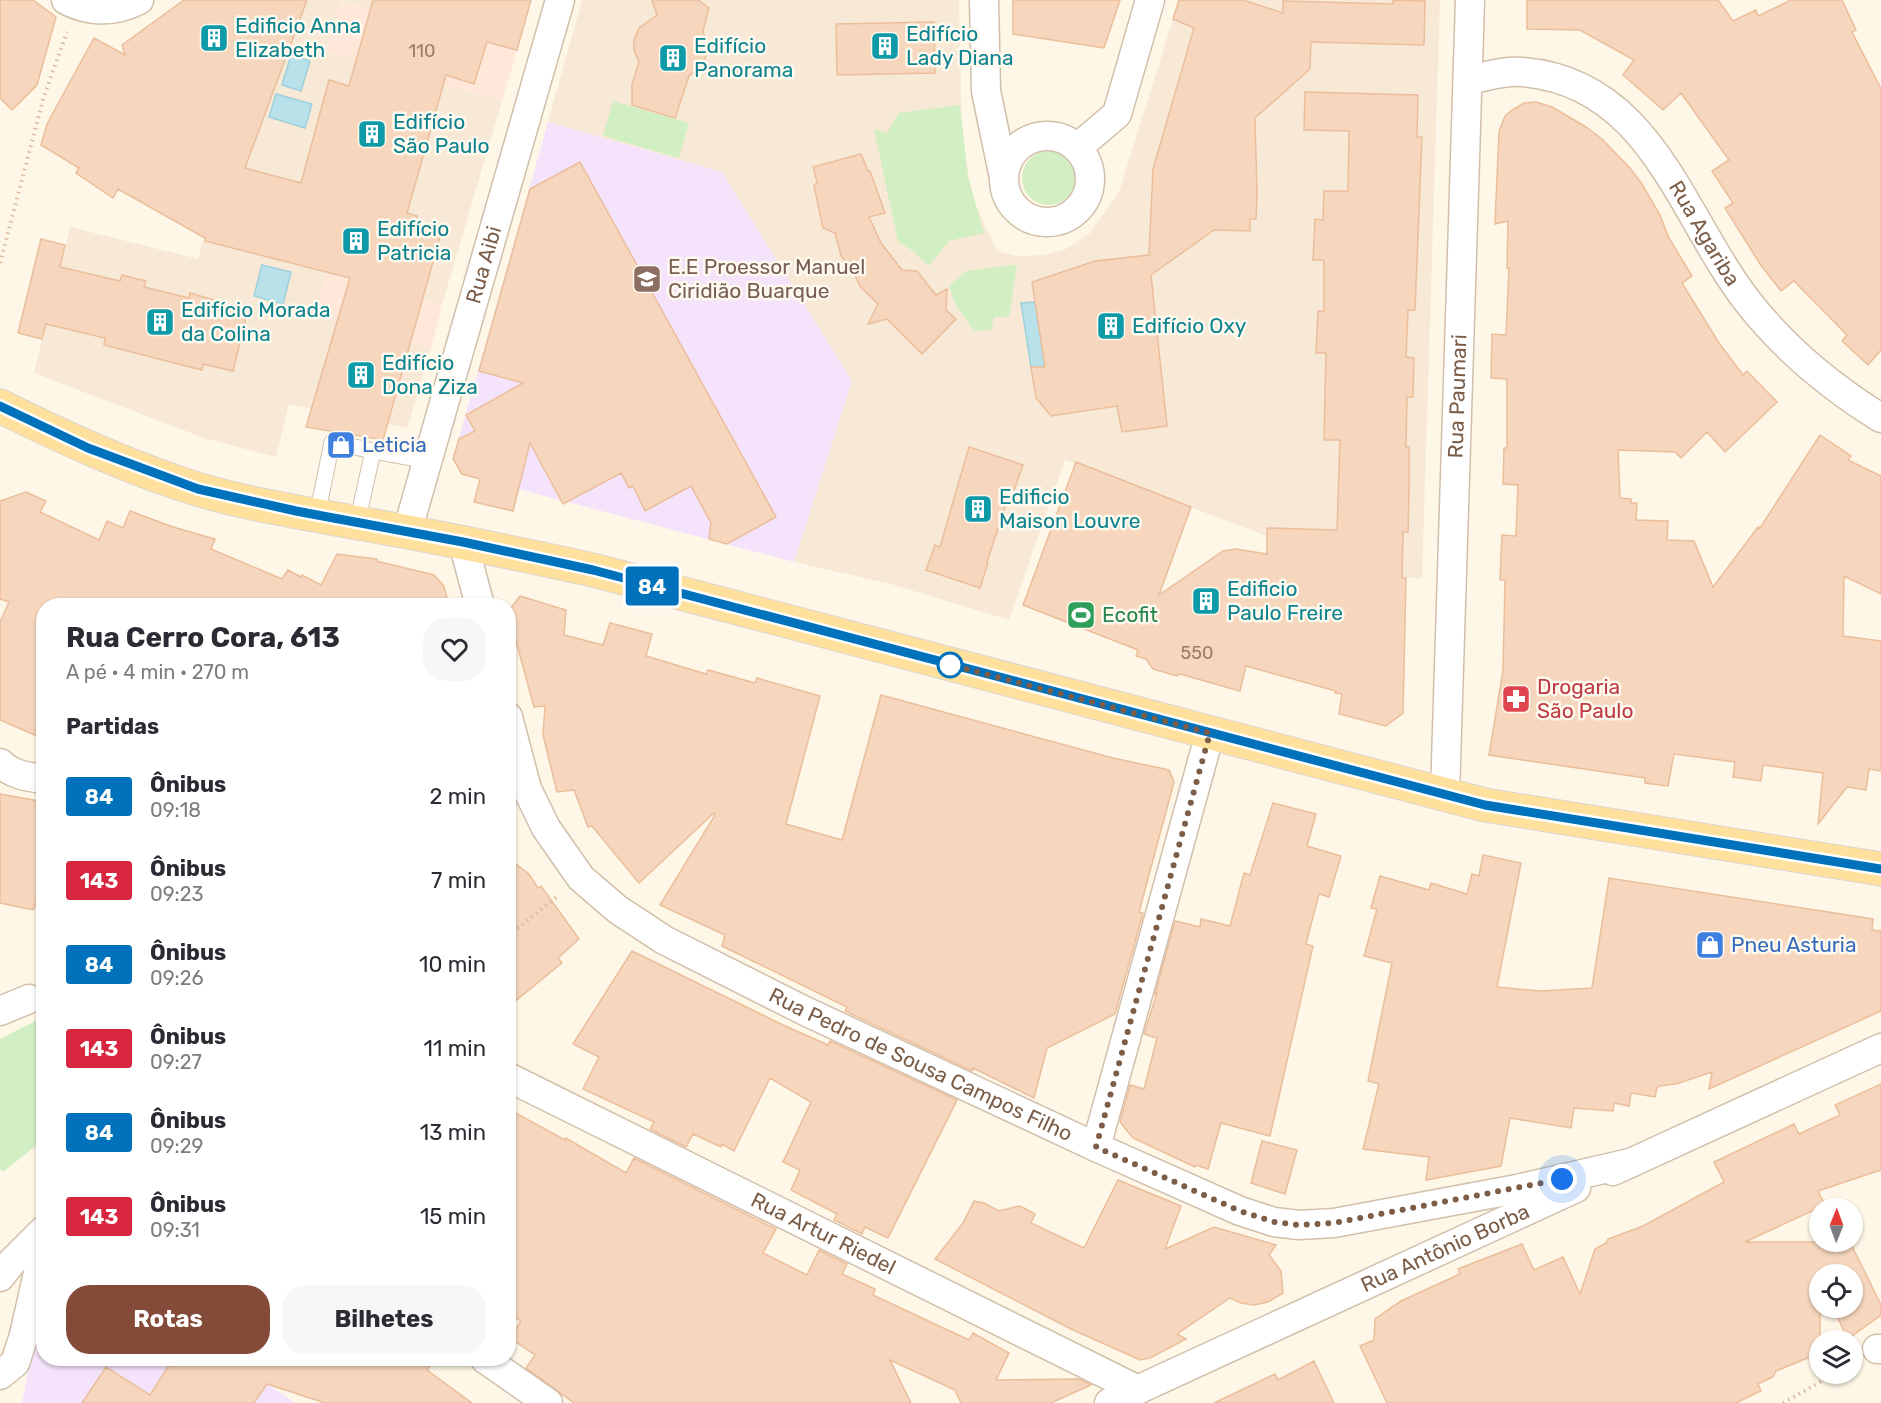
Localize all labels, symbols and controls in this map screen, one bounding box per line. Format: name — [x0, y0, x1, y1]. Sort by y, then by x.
place label: Edificio Anna Elizabeth — [235, 13, 361, 62]
place label: Edifício Lady Diana — [906, 21, 1014, 70]
building icon: Edificio Anna Elizabeth — [198, 22, 230, 54]
building icon: Edifício Lady Diana — [869, 30, 901, 62]
place label: Edifício Panorama — [694, 33, 793, 82]
house number: 110 — [409, 40, 435, 62]
building icon: Edifício Panorama — [657, 42, 689, 74]
place label: Edifício São Paulo — [393, 109, 490, 158]
building icon: Edifício São Paulo — [356, 118, 388, 150]
street label: Rua Agariba — [1664, 176, 1746, 290]
place label: Edifício Patricia — [377, 216, 451, 265]
street label: Rua Aibi — [460, 223, 506, 306]
building icon: Edifício Patricia — [340, 225, 372, 257]
place label: E.E Proessor Manuel Ciridião Buarque — [668, 254, 865, 303]
school or university icon: E.E Proessor Manuel Ciridião Buarque — [631, 263, 663, 295]
place label: Edifício Morada da Colina — [181, 297, 331, 346]
building icon: Edifício Morada da Colina — [144, 306, 176, 338]
building icon: Edifício Oxy — [1095, 310, 1127, 342]
place label: Edifício Oxy — [1132, 313, 1247, 338]
street label: Rua Paumari — [1443, 334, 1471, 459]
place label: Edifício Dona Ziza — [382, 350, 478, 399]
building icon: Edifício Dona Ziza — [345, 359, 377, 391]
shop icon: Leticia — [325, 429, 357, 461]
place label: Leticia — [362, 432, 427, 457]
place label: Edificio Maison Louvre — [999, 484, 1140, 533]
building icon: Edificio Maison Louvre — [962, 493, 994, 525]
line badge: 84 — [625, 566, 679, 606]
text: 84 — [638, 574, 666, 599]
place label: Edificio Paulo Freire — [1227, 576, 1343, 625]
building icon: Edificio Paulo Freire — [1190, 585, 1222, 617]
sports icon: Ecofit — [1065, 599, 1097, 631]
place label: Ecofit — [1102, 602, 1158, 627]
button: heart — [423, 618, 486, 681]
text: Rua Cerro Cora, 613 — [66, 621, 340, 654]
house number: 550 — [1181, 642, 1213, 664]
unlabelled marker — [937, 652, 963, 678]
text: A pé · 4 min · 270 m — [66, 660, 249, 684]
place label: Drogaria São Paulo — [1537, 674, 1634, 723]
pharmacy icon: Drogaria São Paulo — [1500, 683, 1532, 715]
text: Partidas — [66, 713, 159, 740]
text: Ônibus — [150, 771, 226, 798]
text: 2 min — [429, 783, 486, 810]
text: 84 — [85, 784, 113, 809]
text: 09:18 — [150, 798, 201, 822]
text: Ônibus — [150, 855, 226, 882]
text: 7 min — [431, 867, 486, 894]
text: 143 — [80, 868, 118, 893]
text: 09:23 — [150, 882, 203, 906]
shop icon: Pneu Asturia — [1694, 929, 1726, 961]
place label: Pneu Asturia — [1731, 932, 1856, 957]
text: Ônibus — [150, 939, 226, 966]
text: 10 min — [419, 951, 486, 978]
text: 84 — [85, 952, 113, 977]
text: 09:26 — [150, 966, 203, 990]
street label: Rua Pedro de Sousa Campos Filho — [765, 982, 1077, 1146]
text: Ônibus — [150, 1023, 226, 1050]
text: 11 min — [424, 1035, 486, 1062]
text: 143 — [80, 1036, 118, 1061]
text: 09:27 — [150, 1050, 202, 1074]
text: Ônibus — [150, 1107, 226, 1134]
text: 13 min — [420, 1119, 486, 1146]
text: 84 — [85, 1120, 113, 1145]
text: 09:29 — [150, 1134, 203, 1158]
your location — [1547, 1164, 1577, 1194]
street label: Rua Artur Riedel — [747, 1187, 900, 1280]
text: Ônibus — [150, 1191, 226, 1218]
street label: Rua Antônio Borba — [1357, 1198, 1533, 1297]
north arrow — [1809, 1198, 1863, 1252]
map controls — [1809, 1198, 1863, 1384]
text: 15 min — [420, 1203, 486, 1230]
text: 143 — [80, 1204, 118, 1229]
text: 09:31 — [150, 1218, 200, 1242]
button: locate — [1809, 1264, 1863, 1318]
button: Rotas — [66, 1285, 270, 1354]
button: Bilhetes — [282, 1285, 486, 1354]
button: layers — [1809, 1330, 1863, 1384]

